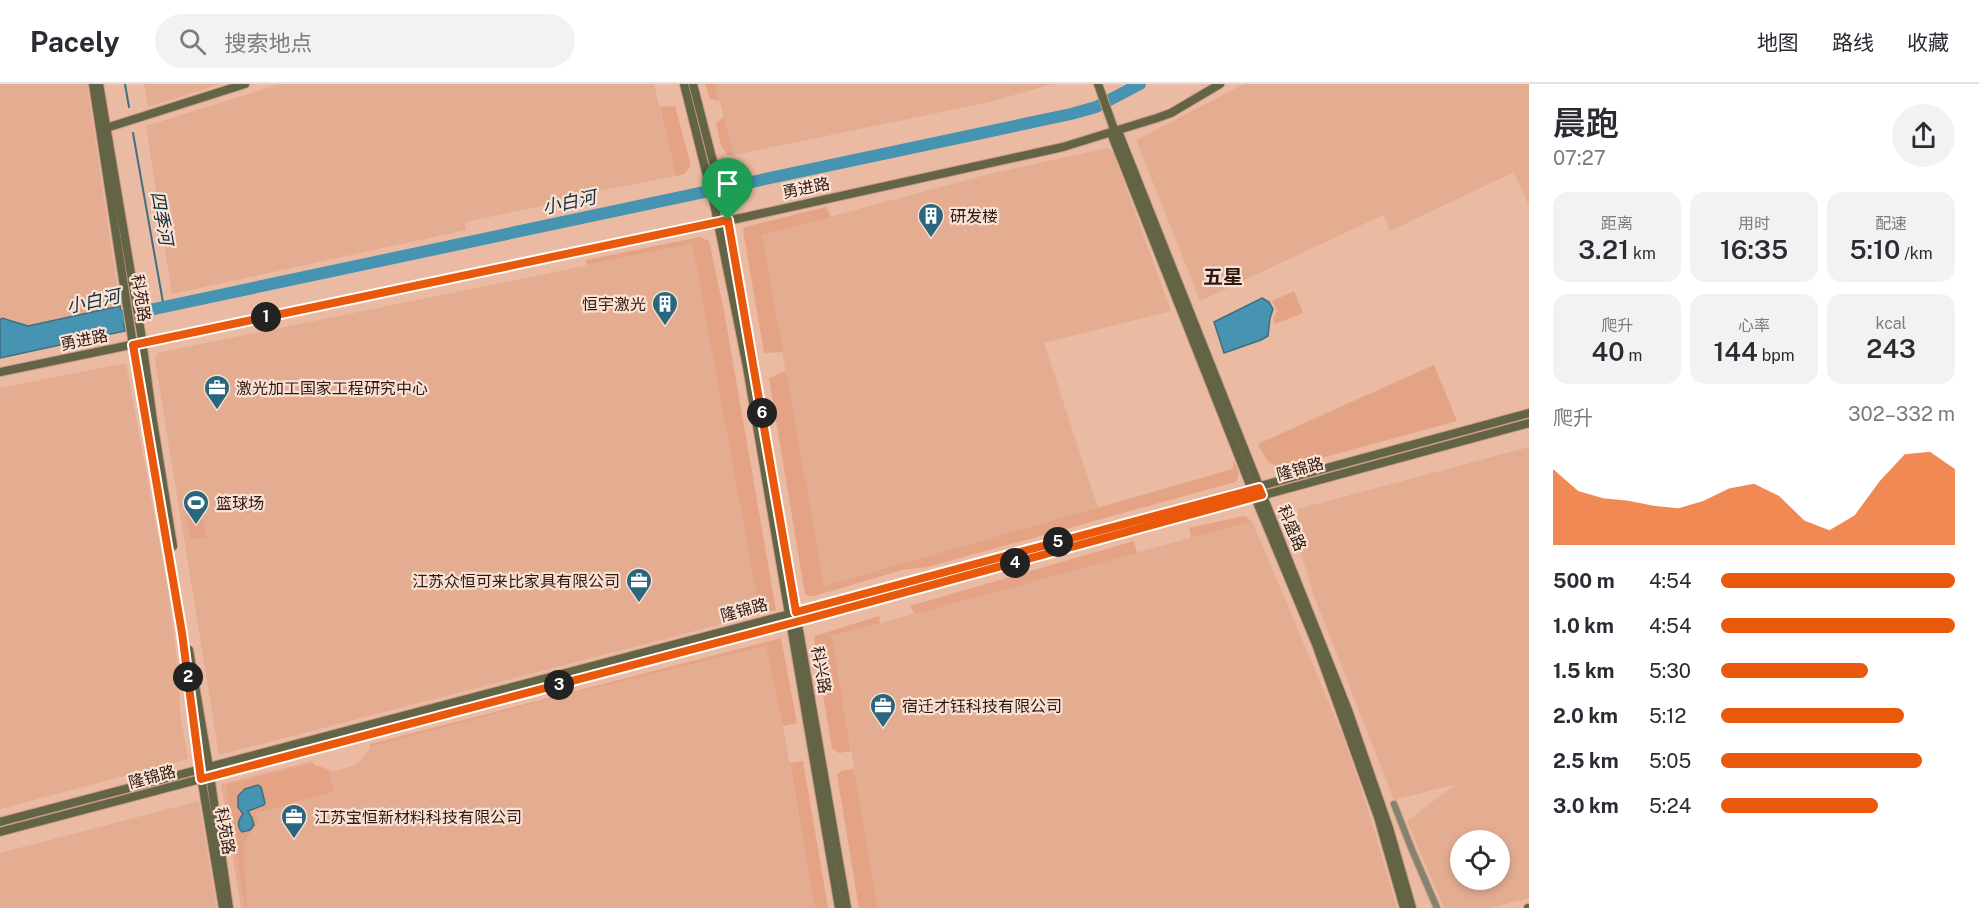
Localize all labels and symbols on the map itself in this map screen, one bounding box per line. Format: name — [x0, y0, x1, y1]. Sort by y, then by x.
pin — [702, 158, 753, 220]
street label: 勇进路 — [781, 174, 831, 202]
water label: 小白河 — [540, 185, 601, 218]
water label: 四季河 — [147, 190, 178, 249]
building icon: 研发楼 — [916, 201, 946, 239]
place label: 研发楼 — [950, 207, 998, 226]
district label: 五星 — [1203, 265, 1243, 289]
street label: 科苑路 — [128, 273, 154, 323]
water label: 小白河 — [64, 284, 125, 317]
building icon: 恒宇激光 — [650, 289, 680, 327]
place label: 恒宇激光 — [582, 295, 646, 314]
pin: 1 — [251, 302, 281, 332]
street label: 勇进路 — [59, 326, 109, 354]
office icon: 激光加工国家工程研究中心 — [202, 373, 232, 411]
place label: 激光加工国家工程研究中心 — [236, 379, 428, 398]
pin: 6 — [747, 398, 777, 428]
street label: 隆锦路 — [1274, 454, 1326, 484]
sports icon: 篮球场 — [181, 488, 211, 526]
place label: 篮球场 — [216, 494, 264, 513]
street label: 科盛路 — [1274, 502, 1310, 554]
pin: 5 — [1043, 527, 1073, 557]
pin: 4 — [1000, 548, 1030, 578]
office icon: 江苏众恒可来比家具有限公司 — [624, 566, 654, 604]
place label: 江苏众恒可来比家具有限公司 — [412, 572, 620, 591]
street label: 隆锦路 — [718, 595, 770, 625]
street label: 科兴路 — [807, 645, 835, 695]
pin: 2 — [173, 662, 203, 692]
pin: 3 — [544, 670, 574, 700]
office icon: 宿迁才钰科技有限公司 — [868, 691, 898, 729]
place label: 宿迁才钰科技有限公司 — [902, 697, 1062, 716]
street label: 隆锦路 — [126, 762, 178, 792]
office icon: 江苏宝恒新材料科技有限公司 — [279, 802, 309, 840]
street label: 科苑路 — [211, 806, 239, 856]
place label: 江苏宝恒新材料科技有限公司 — [314, 808, 522, 827]

